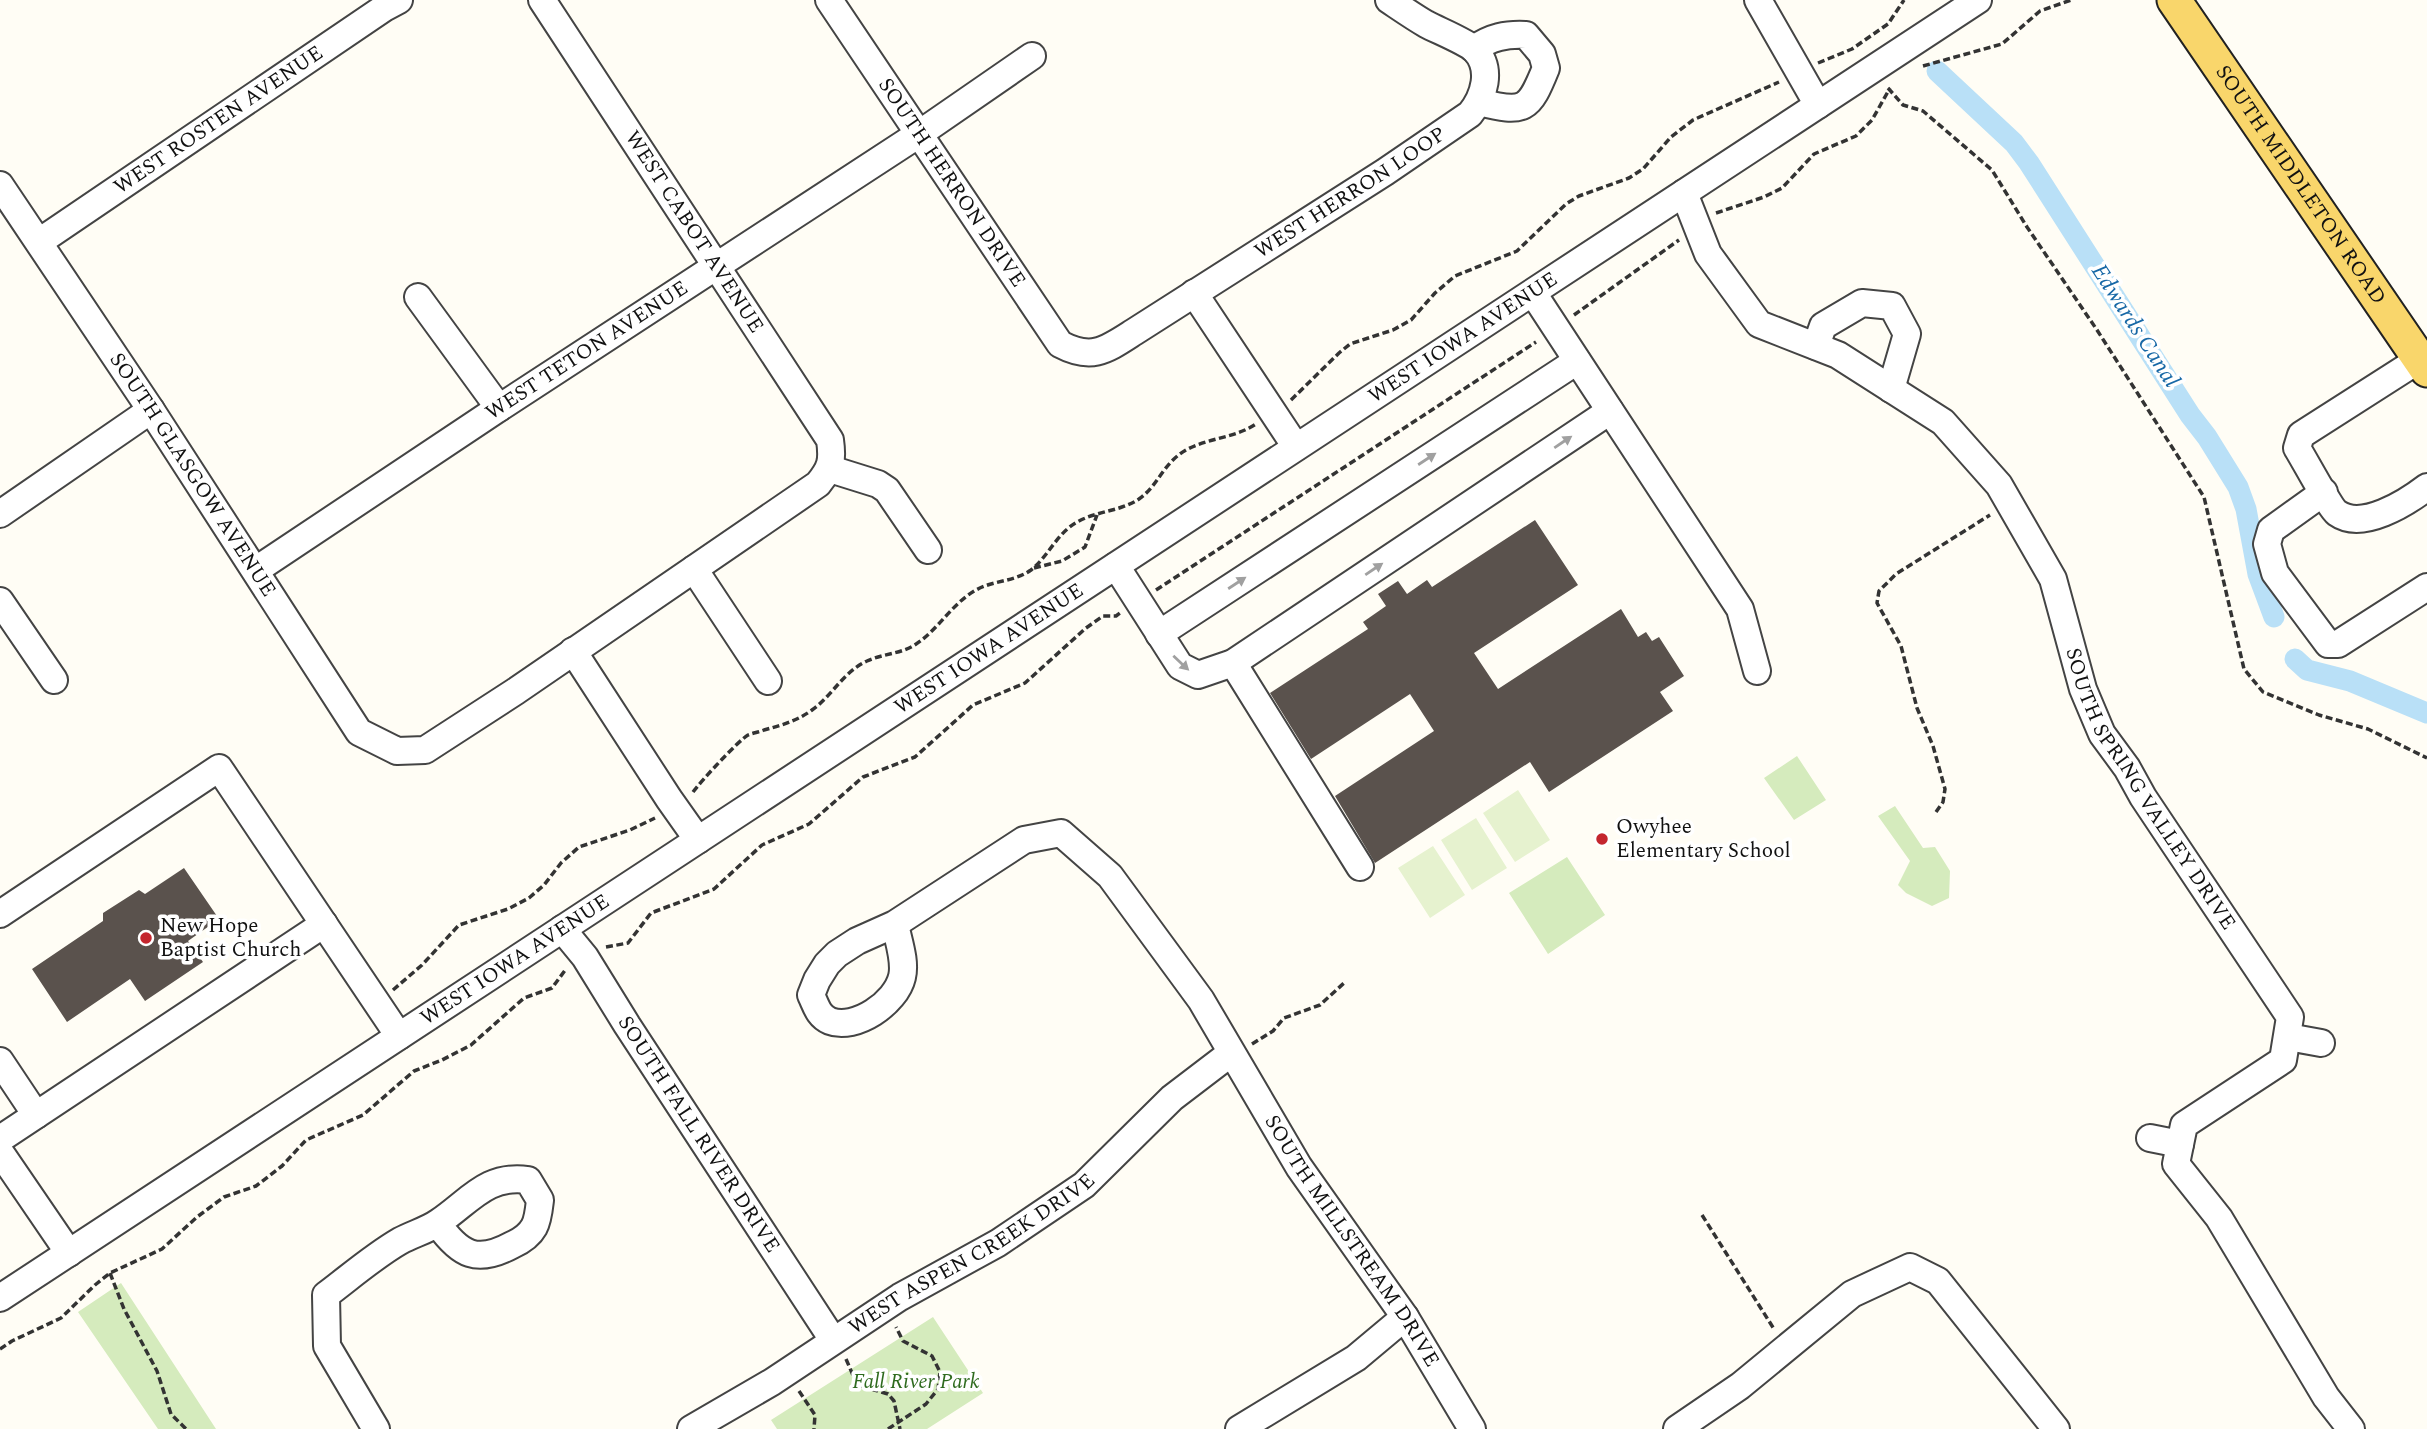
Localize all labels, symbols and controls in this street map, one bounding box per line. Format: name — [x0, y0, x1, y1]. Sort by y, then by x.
street label: WEST ROSTEN AVENUE — [107, 38, 330, 203]
street label: SOUTH MIDDLETON ROAD — [2207, 58, 2394, 311]
street label: SOUTH HERRON DRIVE — [870, 71, 1034, 294]
street label: WEST HERRON LOOP — [1248, 119, 1453, 267]
street label: WEST CABOT AVENUE — [616, 124, 772, 340]
water label: Edwards Canal — [2082, 257, 2188, 395]
street label: WEST IOWA AVENUE — [1362, 264, 1564, 412]
street label: WEST TETON AVENUE — [479, 273, 695, 429]
street label: SOUTH GLASGOW AVENUE — [101, 346, 284, 604]
one-way arrow — [1553, 436, 1572, 449]
one-way arrow — [1418, 453, 1437, 466]
one-way arrow — [1364, 563, 1383, 576]
street label: WEST IOWA AVENUE — [888, 575, 1090, 723]
one-way arrow — [1227, 577, 1247, 590]
street label: SOUTH SPRING VALLEY DRIVE — [2057, 644, 2244, 937]
one-way arrow — [1173, 655, 1190, 671]
place label: Owyhee Elementary School — [1616, 811, 1791, 867]
marker: Owyhee Elementary School — [1594, 831, 1610, 847]
street label: WEST IOWA AVENUE — [414, 886, 616, 1034]
place label: New Hope Baptist Church — [160, 910, 301, 966]
marker: New Hope Baptist Church — [138, 930, 154, 946]
street label: SOUTH FALL RIVER DRIVE — [609, 1010, 788, 1260]
street label: SOUTH MILLSTREAM DRIVE — [1256, 1109, 1447, 1373]
street label: WEST ASPEN CREEK DRIVE — [842, 1166, 1103, 1343]
park label: Fall River Park — [852, 1366, 980, 1398]

